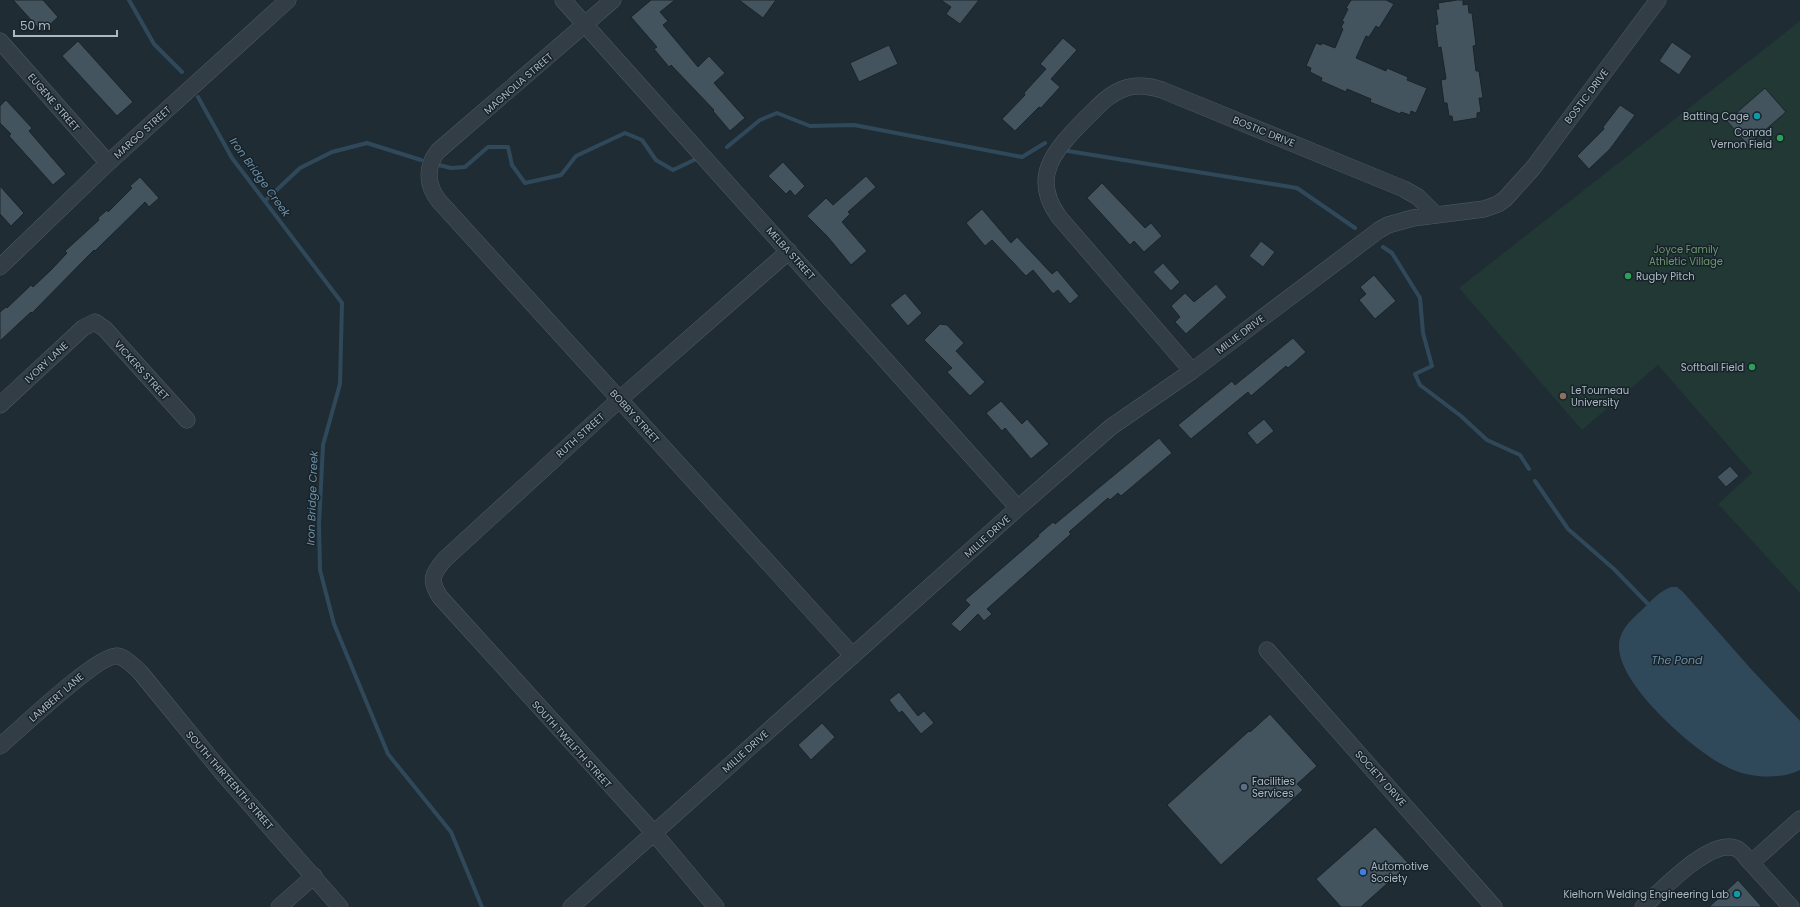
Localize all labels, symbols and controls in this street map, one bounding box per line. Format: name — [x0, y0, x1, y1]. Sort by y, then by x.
scale bar — [14, 12, 117, 38]
text: 50 m — [20, 17, 51, 34]
street label: MAGNOLIA STREET — [480, 49, 557, 118]
street label: BOSTIC DRIVE — [1561, 66, 1612, 127]
street label: EUGENE STREET — [24, 70, 83, 135]
street label: MARGO STREET — [110, 102, 175, 162]
place label: Batting Cage — [1683, 109, 1749, 124]
marker: Batting Cage — [1752, 111, 1762, 121]
street label: BOSTIC DRIVE — [1231, 112, 1297, 151]
place label: Conrad Vernon Field — [1711, 125, 1772, 152]
marker: Conrad Vernon Field — [1775, 133, 1785, 143]
water label: Iron Bridge Creek — [226, 134, 295, 221]
street label: MELBA STREET — [763, 224, 819, 284]
park label: Joyce Family Athletic Village — [1649, 242, 1723, 269]
place label: Rugby Pitch — [1636, 269, 1695, 284]
marker: Rugby Pitch — [1623, 271, 1633, 281]
street label: MILLIE DRIVE — [1213, 311, 1268, 358]
street label: VICKERS STREET — [111, 337, 173, 404]
street label: IVORY LANE — [21, 338, 72, 387]
place label: Softball Field — [1681, 360, 1744, 375]
marker: Softball Field — [1747, 362, 1757, 372]
place label: LeTourneau University — [1571, 383, 1629, 410]
street label: BOBBY STREET — [606, 386, 663, 447]
marker: LeTourneau University — [1558, 391, 1568, 401]
street label: RUTH STREET — [553, 409, 608, 461]
water label: Iron Bridge Creek — [302, 449, 322, 546]
street label: MILLIE DRIVE — [961, 512, 1014, 561]
water label: The Pond — [1652, 652, 1703, 668]
street label: LAMBERT LANE — [26, 669, 87, 725]
street label: SOUTH TWELFTH STREET — [528, 697, 615, 792]
street label: SOUTH THIRTEENTH STREET — [182, 727, 277, 834]
street label: MILLIE DRIVE — [719, 727, 772, 776]
street label: SOCIETY DRIVE — [1351, 747, 1410, 810]
place label: Facilities Services — [1252, 774, 1295, 801]
marker: Facilities Services — [1239, 782, 1249, 792]
place label: Automotive Society — [1371, 859, 1429, 886]
marker: Automotive Society — [1358, 867, 1368, 877]
place label: Kielhorn Welding Engineering Lab — [1563, 887, 1729, 902]
marker: Kielhorn Welding Engineering Lab — [1732, 889, 1742, 899]

